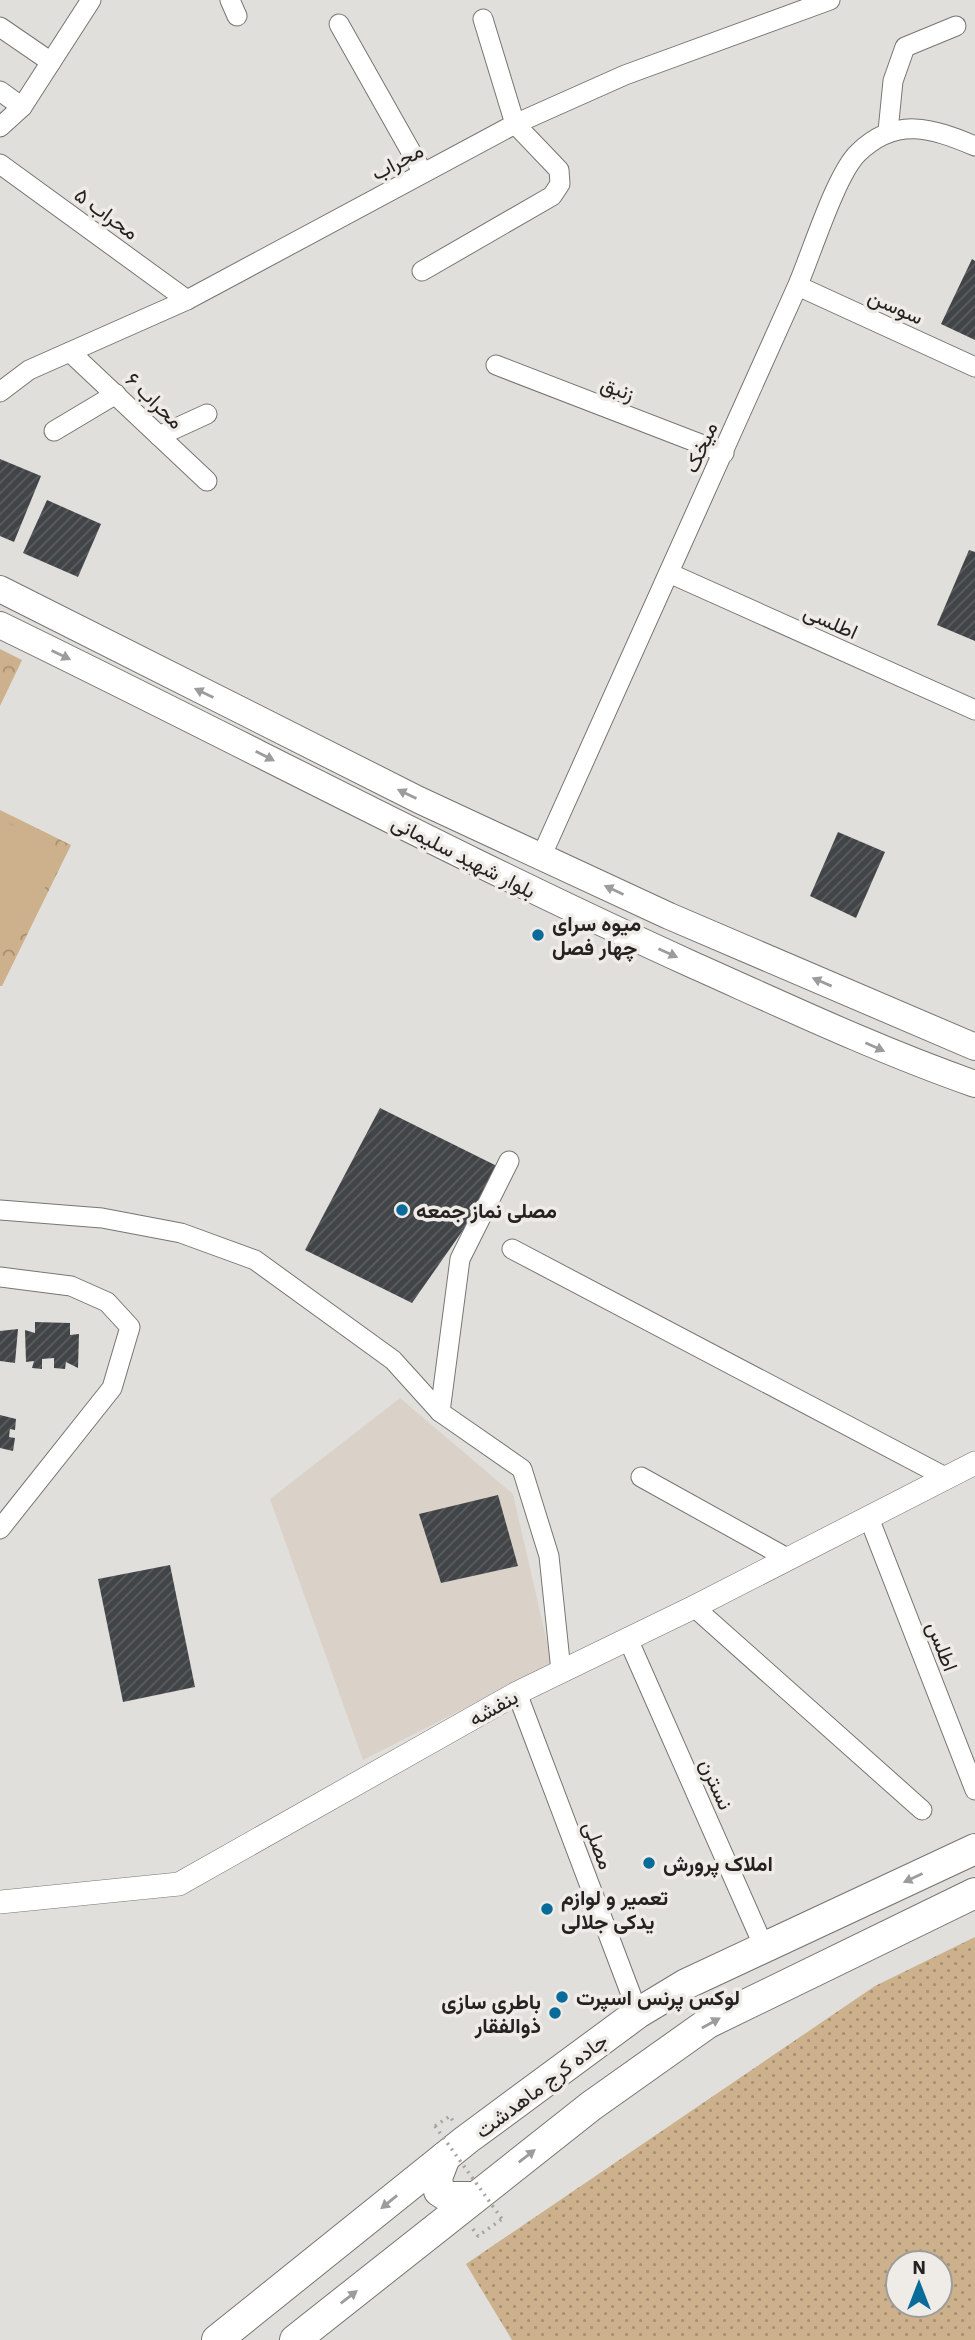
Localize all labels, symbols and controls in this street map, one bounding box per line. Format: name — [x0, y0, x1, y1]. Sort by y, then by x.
street label: محراب — [366, 136, 428, 186]
street label: محراب ۵ — [69, 180, 145, 246]
street label: سوسن — [864, 281, 928, 331]
street label: محراب ۶ — [120, 365, 190, 435]
street label: زنبق — [597, 369, 639, 407]
street label: میخک — [676, 417, 724, 477]
street label: اطلسی — [799, 597, 863, 645]
one-way arrow — [51, 650, 72, 661]
one-way arrow — [194, 687, 214, 698]
one-way arrow — [255, 750, 275, 762]
one-way arrow — [397, 789, 417, 800]
street label: بلوار شهید سلیمانی — [387, 808, 541, 904]
one-way arrow — [603, 885, 624, 896]
place label: میوه سرای چهار فصل — [552, 909, 641, 962]
marker: میوه سرای چهار فصل — [530, 927, 546, 943]
one-way arrow — [657, 948, 678, 959]
one-way arrow — [812, 976, 832, 988]
one-way arrow — [864, 1042, 885, 1053]
place label: مصلی نماز جمعه — [416, 1196, 557, 1224]
marker: مصلی نماز جمعه — [394, 1202, 410, 1218]
street label: اطلس — [921, 1617, 965, 1675]
street label: بنفشه — [463, 1682, 523, 1732]
street label: نسترن — [693, 1754, 741, 1814]
street label: مصلی — [577, 1817, 621, 1873]
place label: املاک پرورش — [663, 1849, 773, 1878]
marker: املاک پرورش — [641, 1855, 657, 1871]
one-way arrow — [903, 1872, 923, 1883]
place label: تعمیر و لوازم یدکی جلالی — [561, 1883, 669, 1935]
marker: تعمیر و لوازم یدکی جلالی — [539, 1901, 555, 1917]
place label: لوکس پرنس اسپرت — [576, 1983, 740, 2012]
place label: باطری سازی ذوالفقار — [441, 1987, 541, 2039]
marker: لوکس پرنس اسپرت — [554, 1989, 570, 2005]
marker: باطری سازی ذوالفقار — [547, 2005, 563, 2021]
one-way arrow — [701, 2017, 721, 2029]
street label: جاده کرج ماهدشت — [469, 2026, 614, 2145]
one-way arrow — [518, 2150, 536, 2164]
one-way arrow — [381, 2195, 399, 2210]
north arrow — [884, 2249, 954, 2319]
text: N — [912, 2255, 926, 2279]
one-way arrow — [339, 2290, 357, 2305]

